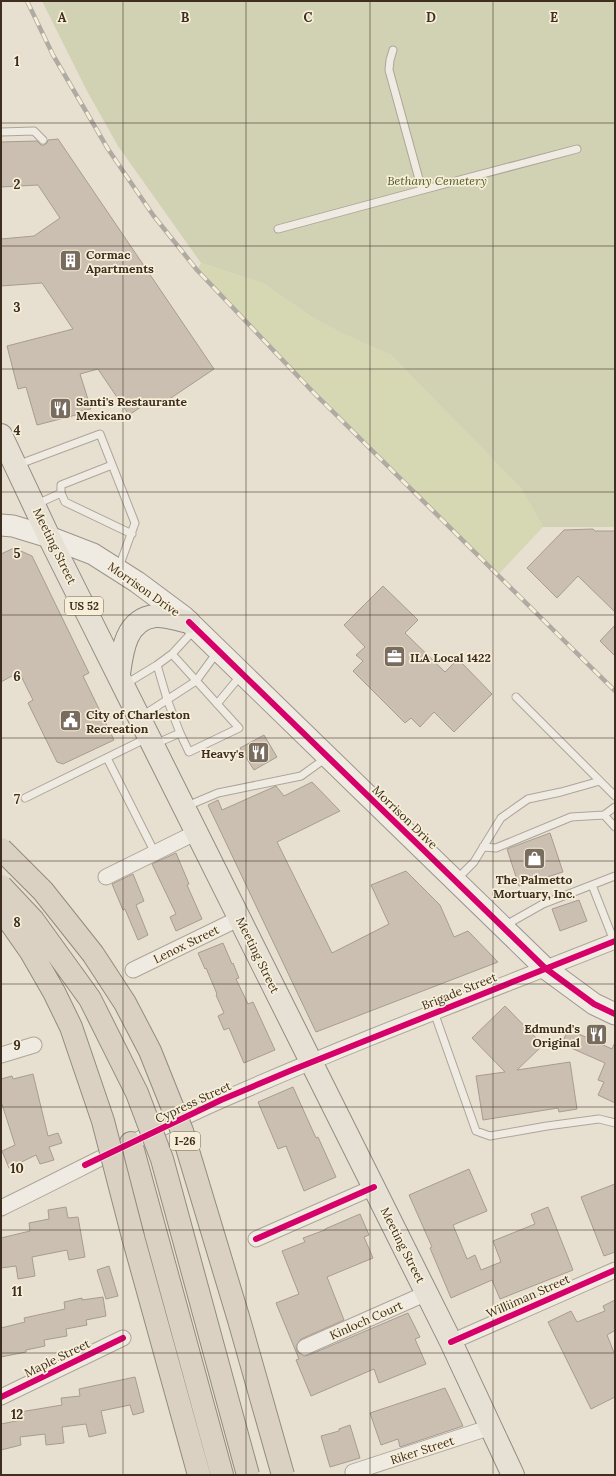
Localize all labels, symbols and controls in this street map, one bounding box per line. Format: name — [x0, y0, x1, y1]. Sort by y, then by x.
text: A — [58, 9, 67, 26]
text: B — [181, 9, 190, 26]
text: C — [304, 9, 313, 26]
text: D — [426, 9, 436, 26]
text: E — [550, 9, 558, 26]
text: 1 — [14, 53, 20, 70]
park label: Bethany Cemetery — [387, 173, 487, 188]
text: 2 — [14, 176, 21, 193]
place label: Cormac Apartments — [86, 247, 154, 276]
building icon: Cormac Apartments — [58, 248, 84, 274]
text: 3 — [13, 299, 21, 316]
place label: Santi's Restaurante Mexicano — [76, 394, 188, 423]
restaurant icon: Santi's Restaurante Mexicano — [48, 395, 74, 421]
text: 4 — [13, 422, 21, 439]
street label: Meeting Street — [30, 505, 80, 587]
text: 5 — [13, 545, 21, 562]
street label: Morrison Drive — [105, 559, 183, 620]
road number: US 52 — [65, 597, 103, 615]
office icon: ILA Local 1422 — [381, 644, 407, 670]
place label: ILA Local 1422 — [410, 650, 491, 665]
text: 6 — [13, 668, 21, 685]
place label: City of Charleston Recreation — [86, 707, 191, 736]
public building icon: City of Charleston Recreation — [58, 708, 84, 734]
restaurant icon: Heavy's — [246, 740, 272, 766]
place label: Heavy's — [201, 746, 244, 761]
street label: Morrison Drive — [369, 782, 441, 852]
text: 7 — [14, 791, 20, 808]
shop icon: The Palmetto Mortuary, Inc. — [521, 845, 547, 871]
place label: The Palmetto Mortuary, Inc. — [493, 872, 575, 901]
text: 8 — [13, 914, 21, 931]
street label: Meeting Street — [233, 914, 283, 996]
street label: Lenox Street — [151, 921, 222, 966]
street label: Brigade Street — [419, 969, 499, 1013]
place label: Edmund's Original — [524, 1021, 580, 1050]
restaurant icon: Edmund's Original — [583, 1022, 609, 1048]
text: 9 — [13, 1037, 21, 1054]
street label: Cypress Street — [153, 1078, 234, 1126]
road number: I-26 — [170, 1132, 200, 1150]
text: 10 — [10, 1160, 24, 1177]
street label: Meeting Street — [377, 1205, 429, 1286]
street label: Williiman Street — [484, 1271, 572, 1321]
text: 11 — [12, 1283, 22, 1300]
street label: Kinloch Court — [327, 1297, 405, 1343]
street label: Maple Street — [22, 1335, 93, 1380]
text: 12 — [11, 1406, 23, 1423]
street label: Riker Street — [388, 1433, 456, 1467]

